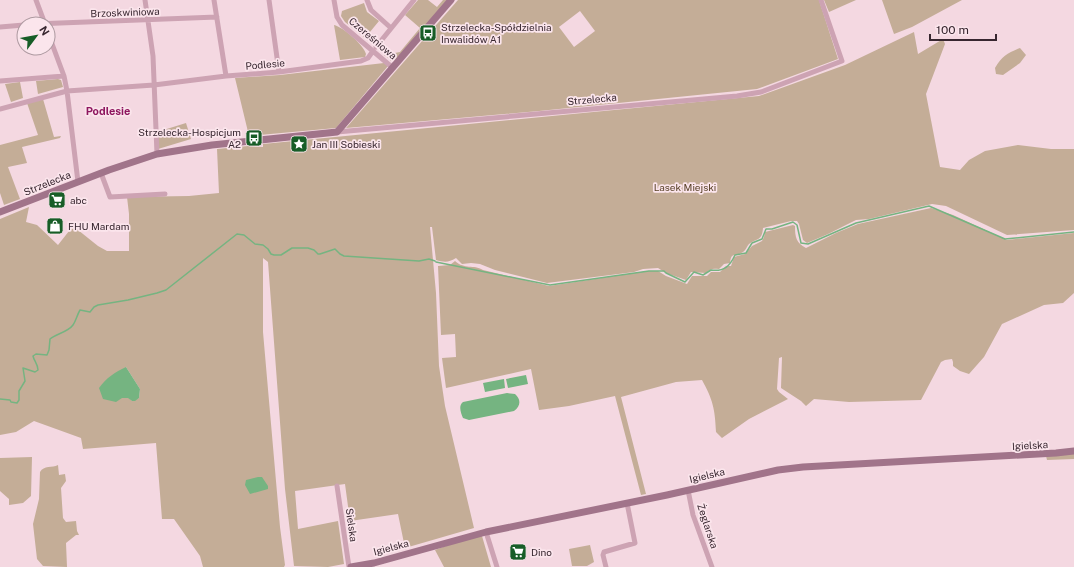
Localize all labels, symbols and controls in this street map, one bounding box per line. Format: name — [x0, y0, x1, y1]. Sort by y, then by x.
street label: Brzoskwiniowa — [90, 5, 160, 19]
street label: Czereśniowa — [347, 14, 399, 62]
north arrow — [16, 16, 56, 56]
scale bar — [930, 16, 996, 42]
place label: Strzelecka-Spółdzielnia Inwalidów A1 — [441, 21, 551, 45]
bus stop icon: Strzelecka-Spółdzielnia Inwalidów A1 — [418, 23, 438, 43]
text: 100 m — [936, 23, 969, 37]
text: N — [37, 24, 52, 38]
street label: Podlesie — [245, 56, 286, 72]
street label: Strzelecka — [567, 91, 617, 107]
district label: Podlesie — [86, 105, 130, 117]
place label: Strzelecka-Hospicjum A2 — [138, 126, 241, 150]
bus stop icon: Strzelecka-Hospicjum A2 — [244, 128, 264, 148]
place icon: Jan III Sobieski — [289, 134, 309, 154]
place label: Jan III Sobieski — [312, 138, 380, 150]
street label: Strzelecka — [22, 168, 72, 198]
park label: Lasek Miejski — [654, 181, 716, 193]
supermarket icon: abc — [47, 190, 67, 210]
place label: abc — [70, 194, 87, 206]
shop icon: FHU Mardam — [45, 216, 65, 236]
place label: FHU Mardam — [68, 220, 129, 232]
street label: Igielska — [1012, 438, 1048, 452]
street label: Igielska — [688, 465, 726, 485]
street label: Żeglarska — [695, 502, 721, 550]
street label: Sielska — [344, 507, 360, 543]
street label: Igielska — [372, 537, 410, 557]
supermarket icon: Dino — [508, 542, 528, 562]
place label: Dino — [531, 546, 552, 558]

